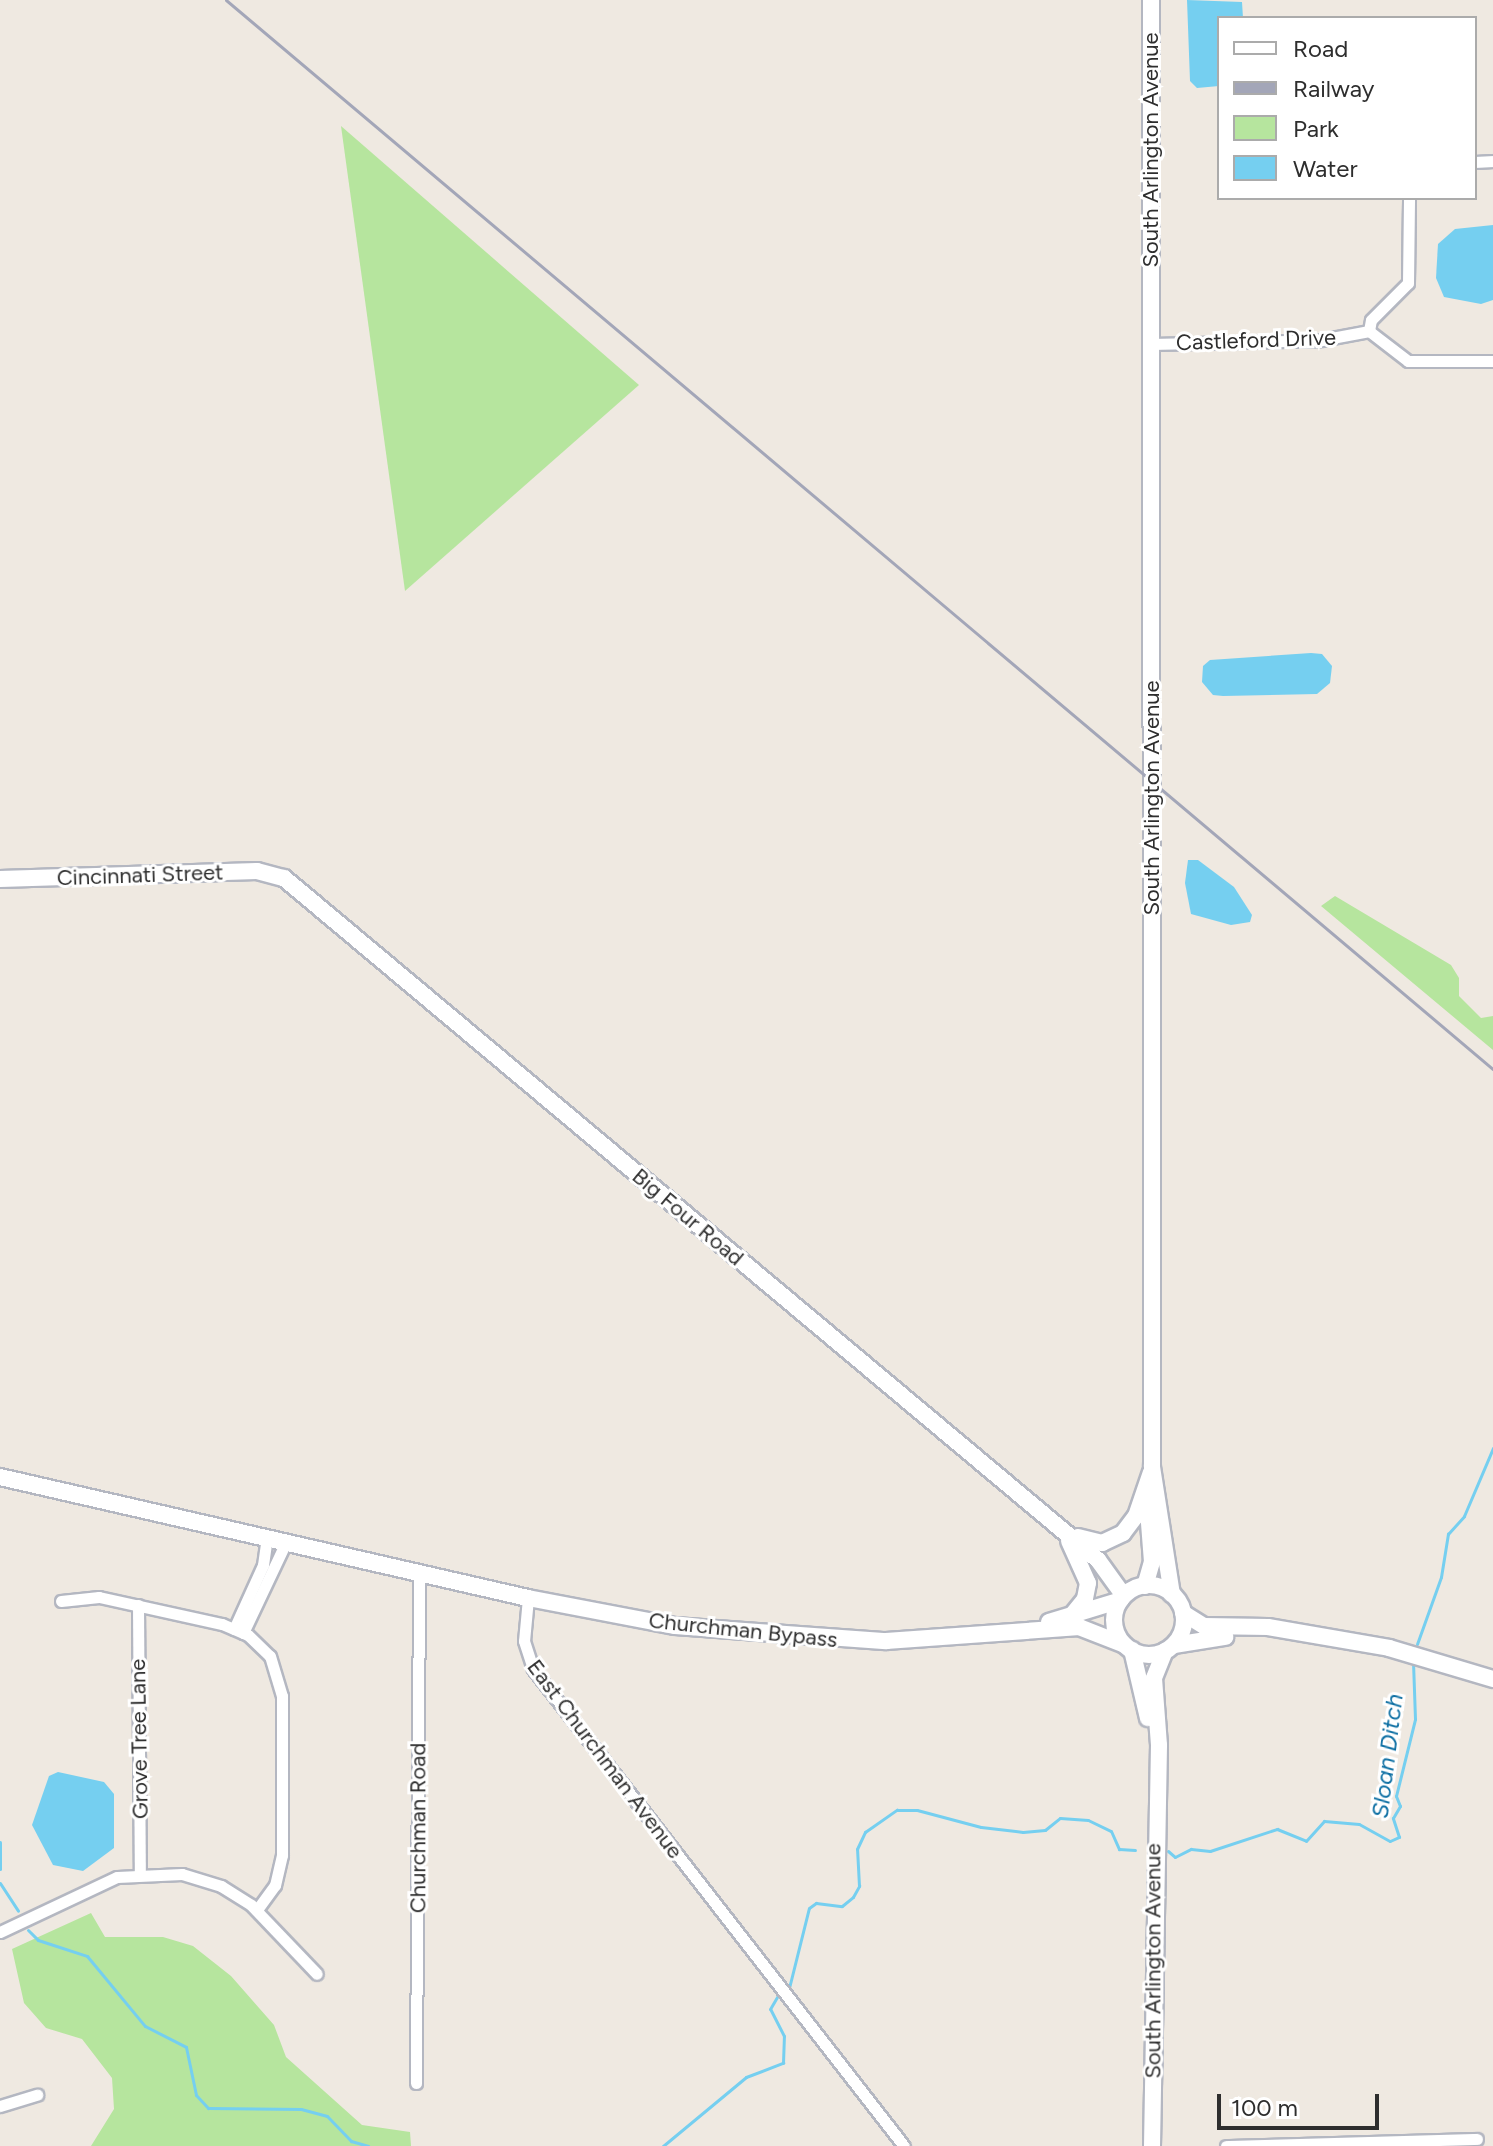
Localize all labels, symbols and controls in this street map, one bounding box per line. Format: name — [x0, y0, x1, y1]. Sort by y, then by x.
legend — [1217, 16, 1477, 200]
street label: South Arlington Avenue — [1138, 32, 1164, 268]
text: Road — [1293, 34, 1348, 63]
text: Railway — [1293, 74, 1374, 103]
text: Park — [1293, 114, 1339, 143]
text: Water — [1293, 154, 1358, 183]
street label: Castleford Drive — [1176, 324, 1336, 356]
street label: South Arlington Avenue — [1139, 680, 1165, 916]
street label: Cincinnati Street — [56, 859, 224, 891]
street label: Big Four Road — [627, 1163, 749, 1271]
street label: Churchman Bypass — [647, 1607, 839, 1653]
street label: East Churchman Avenue — [522, 1654, 688, 1864]
street label: Grove Tree Lane — [124, 1659, 154, 1819]
water label: Sloan Ditch — [1365, 1692, 1409, 1820]
street label: Churchman Road — [405, 1743, 431, 1913]
street label: South Arlington Avenue — [1140, 1843, 1166, 2079]
scale bar — [1221, 2078, 1383, 2128]
text: 100 m — [1231, 2093, 1298, 2122]

